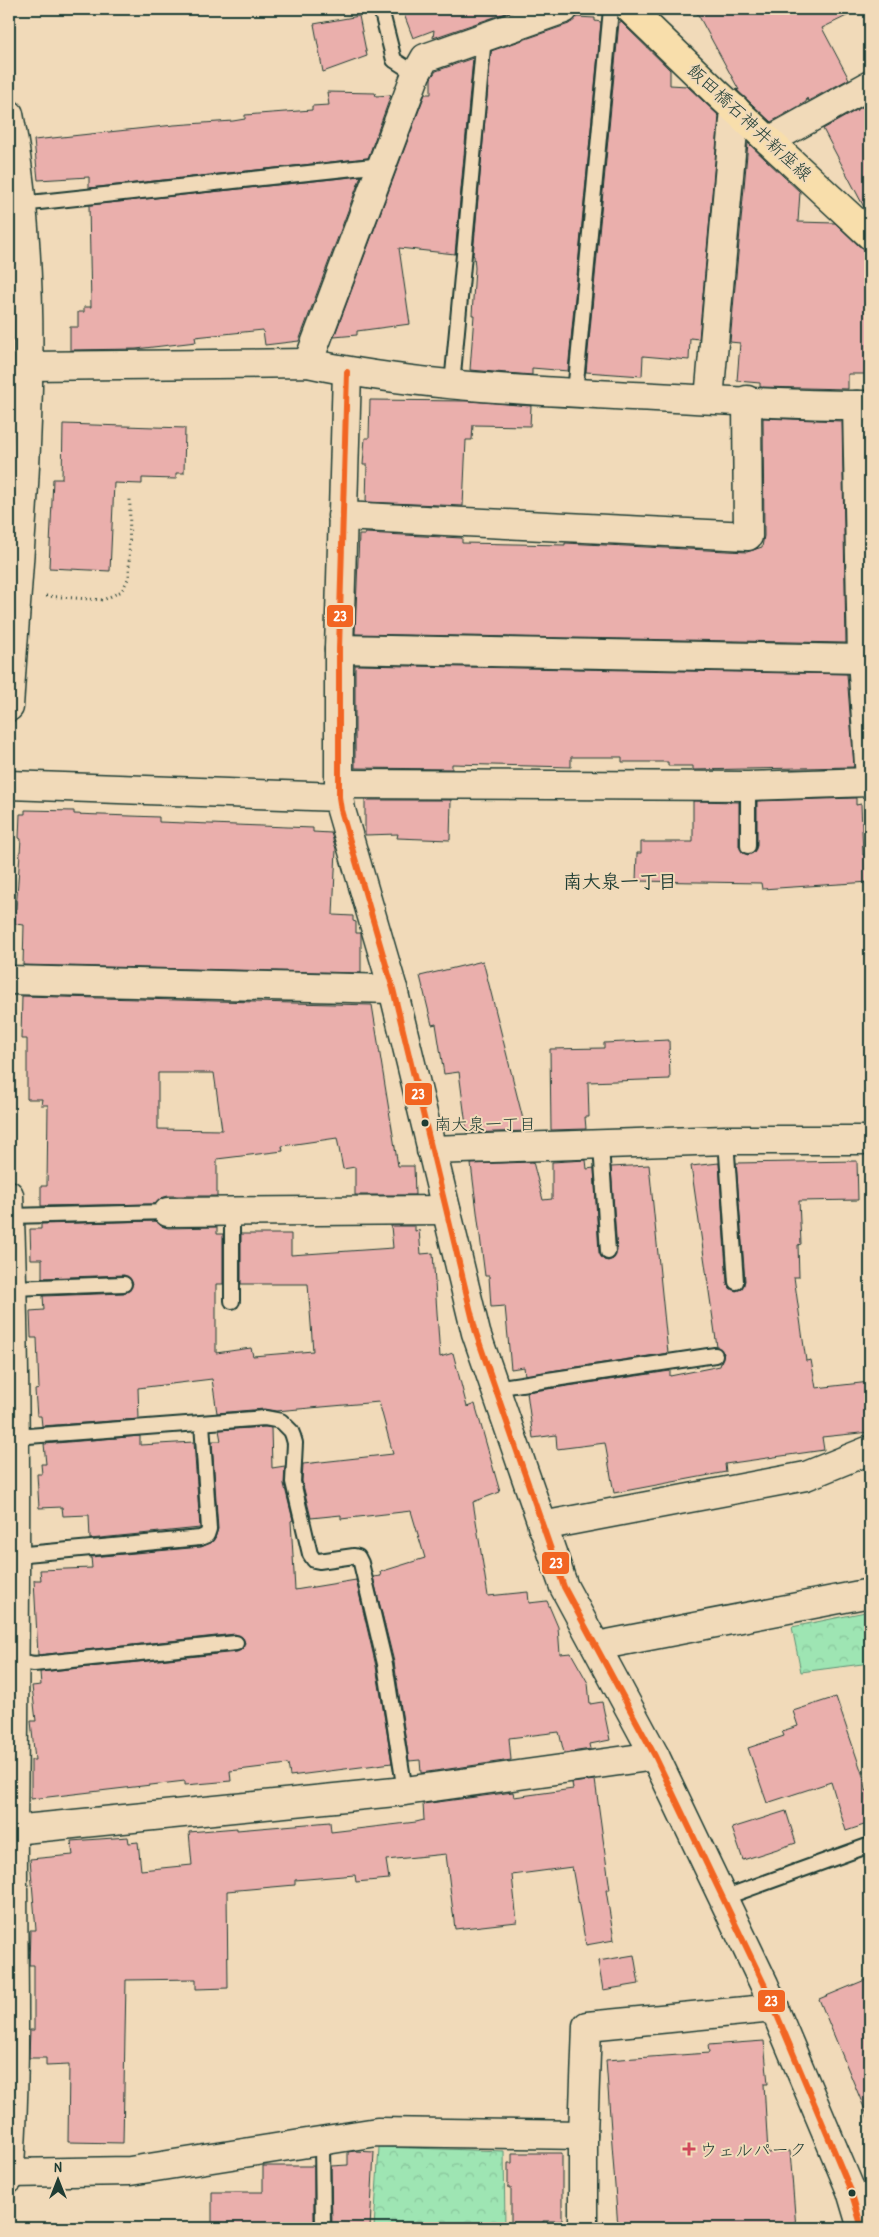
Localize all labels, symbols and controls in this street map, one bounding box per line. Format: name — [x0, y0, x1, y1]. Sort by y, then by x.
street label: 飯田橋石神井新座線 — [682, 58, 818, 186]
line badge: 23 — [326, 604, 354, 628]
text: 23 — [334, 606, 347, 625]
district label: 南大泉一丁目 — [563, 868, 677, 894]
line badge: 23 — [404, 1082, 433, 1106]
text: 23 — [412, 1084, 425, 1103]
place label: 南大泉一丁目 — [434, 1112, 536, 1135]
marker: 南大泉一丁目 — [420, 1118, 430, 1128]
line badge: 23 — [541, 1551, 570, 1575]
text: 23 — [550, 1553, 563, 1572]
line badge: 23 — [757, 1989, 786, 2013]
text: 23 — [765, 1991, 778, 2010]
place label: ウェルパーク — [699, 2137, 807, 2162]
marker: ウェルパーク — [683, 2143, 695, 2155]
north arrow — [32, 2154, 82, 2204]
text: N — [54, 2157, 62, 2176]
unlabelled marker — [847, 2188, 857, 2198]

